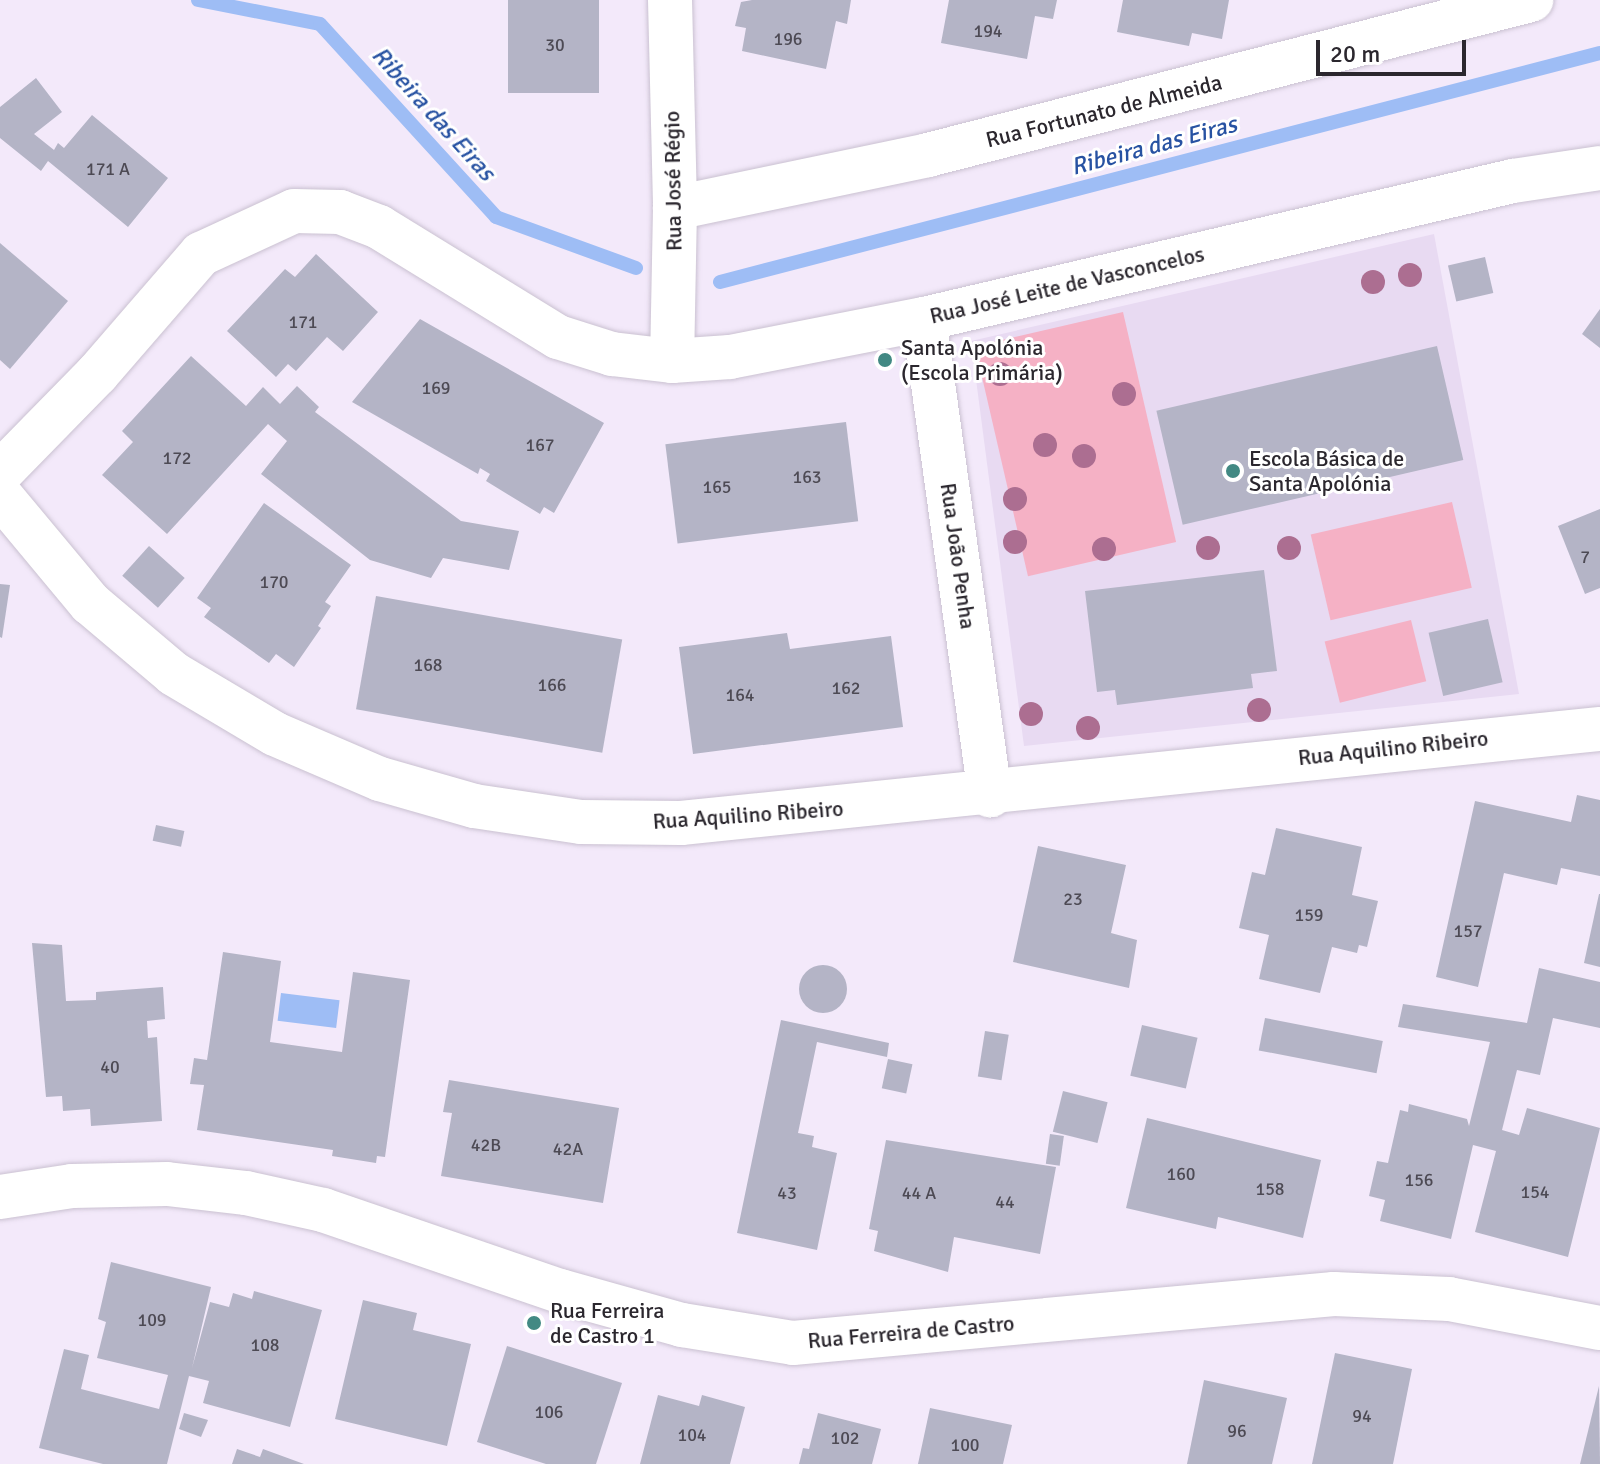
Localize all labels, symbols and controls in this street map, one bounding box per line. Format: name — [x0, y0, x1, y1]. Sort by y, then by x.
house number: 194 — [973, 20, 1003, 42]
scale bar — [1320, 24, 1470, 74]
house number: 196 — [773, 28, 803, 50]
house number: 30 — [545, 34, 565, 56]
text: 20 m — [1330, 39, 1380, 69]
water label: Ribeira das Eiras — [365, 41, 501, 187]
street label: Rua Fortunato de Almeida — [983, 69, 1225, 153]
water label: Ribeira das Eiras — [1068, 110, 1240, 182]
street label: Rua José Régio — [659, 111, 687, 251]
house number: 171 A — [86, 158, 130, 180]
street label: Rua José Leite de Vasconcelos — [927, 241, 1207, 329]
house number: 171 — [288, 311, 318, 333]
place label: Santa Apolónia (Escola Primária) — [901, 334, 1063, 386]
marker: Santa Apolónia (Escola Primária) — [876, 351, 894, 369]
house number: 169 — [421, 377, 451, 399]
house number: 167 — [525, 434, 555, 456]
place label: Escola Básica de Santa Apolónia — [1249, 445, 1404, 496]
house number: 172 — [162, 447, 192, 469]
marker: Escola Básica de Santa Apolónia — [1224, 462, 1242, 480]
house number: 163 — [792, 466, 822, 488]
house number: 165 — [702, 476, 732, 498]
street label: Rua João Penha — [935, 481, 981, 631]
house number: 7 — [1580, 546, 1590, 568]
house number: 170 — [259, 571, 289, 593]
house number: 168 — [413, 654, 443, 676]
house number: 166 — [537, 674, 567, 696]
house number: 162 — [831, 677, 861, 699]
house number: 164 — [725, 684, 755, 706]
street label: Rua Aquilino Ribeiro — [1297, 725, 1489, 771]
street label: Rua Aquilino Ribeiro — [652, 795, 844, 835]
house number: 23 — [1063, 888, 1083, 910]
house number: 159 — [1294, 904, 1324, 926]
house number: 157 — [1453, 920, 1483, 942]
house number: 40 — [100, 1056, 120, 1078]
house number: 42B — [471, 1134, 501, 1156]
house number: 42A — [553, 1138, 583, 1160]
house number: 160 — [1166, 1163, 1196, 1185]
house number: 156 — [1404, 1169, 1434, 1191]
house number: 158 — [1255, 1178, 1285, 1200]
house number: 154 — [1520, 1181, 1550, 1203]
house number: 43 — [777, 1182, 797, 1204]
house number: 44 A — [902, 1182, 936, 1204]
house number: 44 — [995, 1191, 1015, 1213]
place label: Rua Ferreira de Castro 1 — [550, 1297, 664, 1348]
house number: 109 — [137, 1309, 167, 1331]
street label: Rua Ferreira de Castro — [806, 1310, 1016, 1354]
marker: Rua Ferreira de Castro 1 — [525, 1314, 543, 1332]
house number: 108 — [250, 1334, 280, 1356]
house number: 106 — [534, 1401, 564, 1423]
house number: 94 — [1352, 1405, 1372, 1427]
house number: 96 — [1227, 1420, 1247, 1442]
house number: 104 — [677, 1424, 707, 1446]
house number: 102 — [830, 1427, 860, 1449]
house number: 100 — [950, 1434, 980, 1456]

